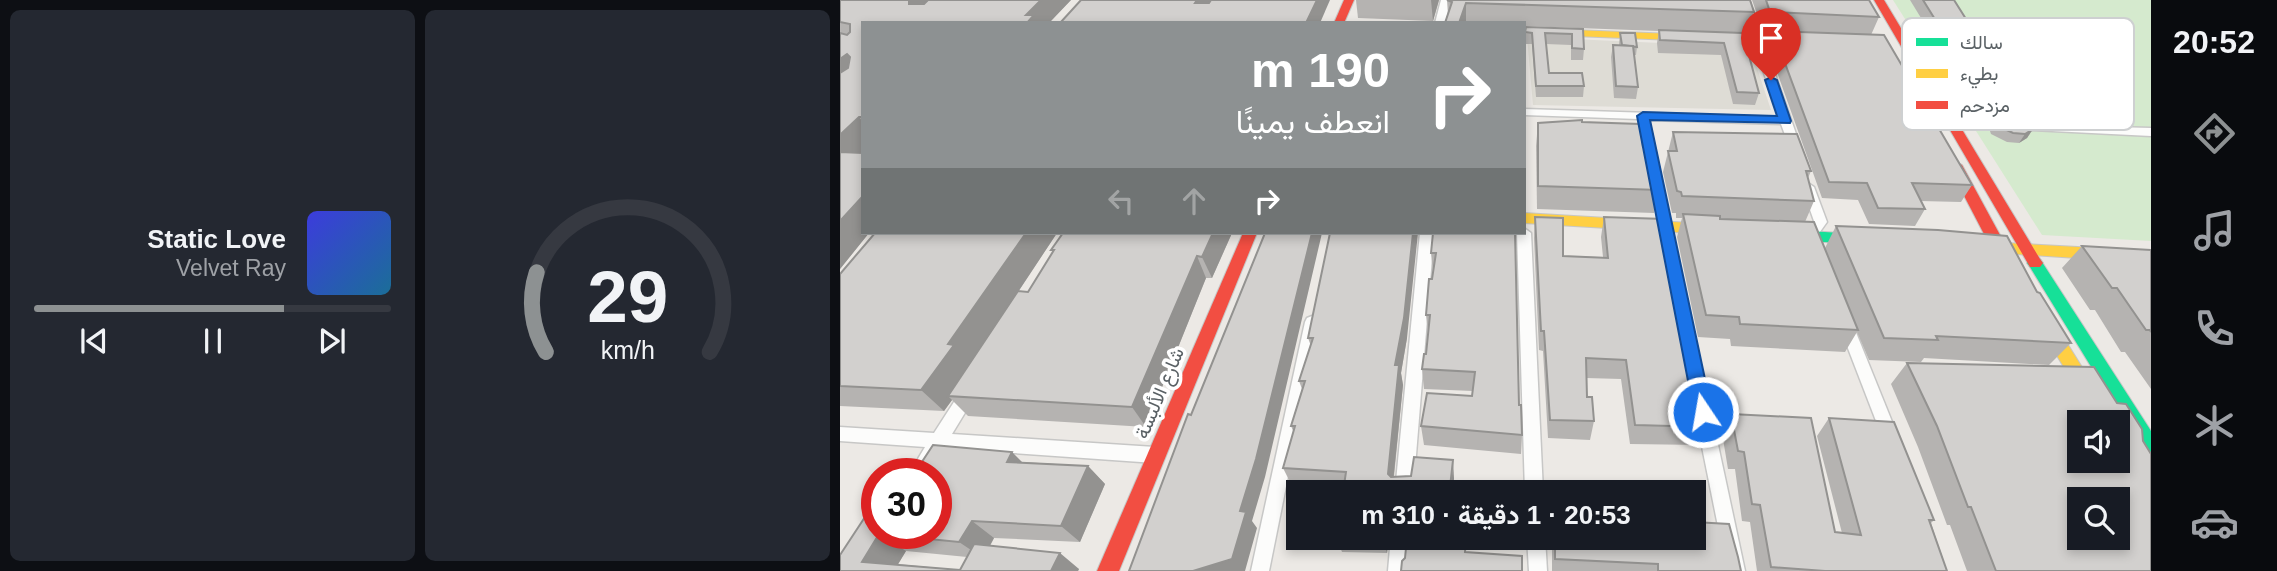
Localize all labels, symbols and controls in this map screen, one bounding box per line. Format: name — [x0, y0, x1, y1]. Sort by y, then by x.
pin — [1741, 8, 1801, 80]
legend — [1902, 18, 2134, 130]
icon: arrive — [1752, 19, 1790, 57]
text: 20:52 — [2173, 24, 2255, 60]
text: سالك — [1960, 32, 2003, 53]
text: 190 m — [1251, 43, 1390, 97]
icon: right — [1414, 49, 1505, 140]
text: بطيء — [1960, 63, 1998, 89]
text: مزدحم — [1960, 95, 2010, 118]
text: انعطف يمينًا — [1236, 104, 1390, 140]
icon: directions — [2190, 109, 2239, 158]
icon: left — [1102, 182, 1140, 220]
icon: ahead — [1175, 182, 1213, 220]
icon: right — [1248, 182, 1286, 220]
icon: music — [2190, 206, 2239, 255]
text: Static Love — [147, 224, 286, 254]
text: Velvet Ray — [176, 255, 286, 281]
text: 29 — [587, 256, 668, 337]
icon: phone — [2190, 304, 2239, 353]
icon: previous — [75, 322, 113, 360]
icon: pause — [194, 322, 232, 360]
icon: next — [313, 322, 351, 360]
text: km/h — [600, 335, 655, 363]
street label: شارع الألبسة — [1131, 345, 1190, 443]
position arrow — [1666, 375, 1740, 449]
icon: climate — [2190, 401, 2239, 450]
map controls — [2067, 410, 2130, 550]
button: sound — [2067, 410, 2130, 473]
speed limit sign: 30 — [861, 458, 952, 549]
button: search — [2067, 487, 2130, 550]
icon: car — [2190, 498, 2239, 547]
text: 20:53 · 1 دقيقة · 310 m — [1361, 500, 1631, 530]

